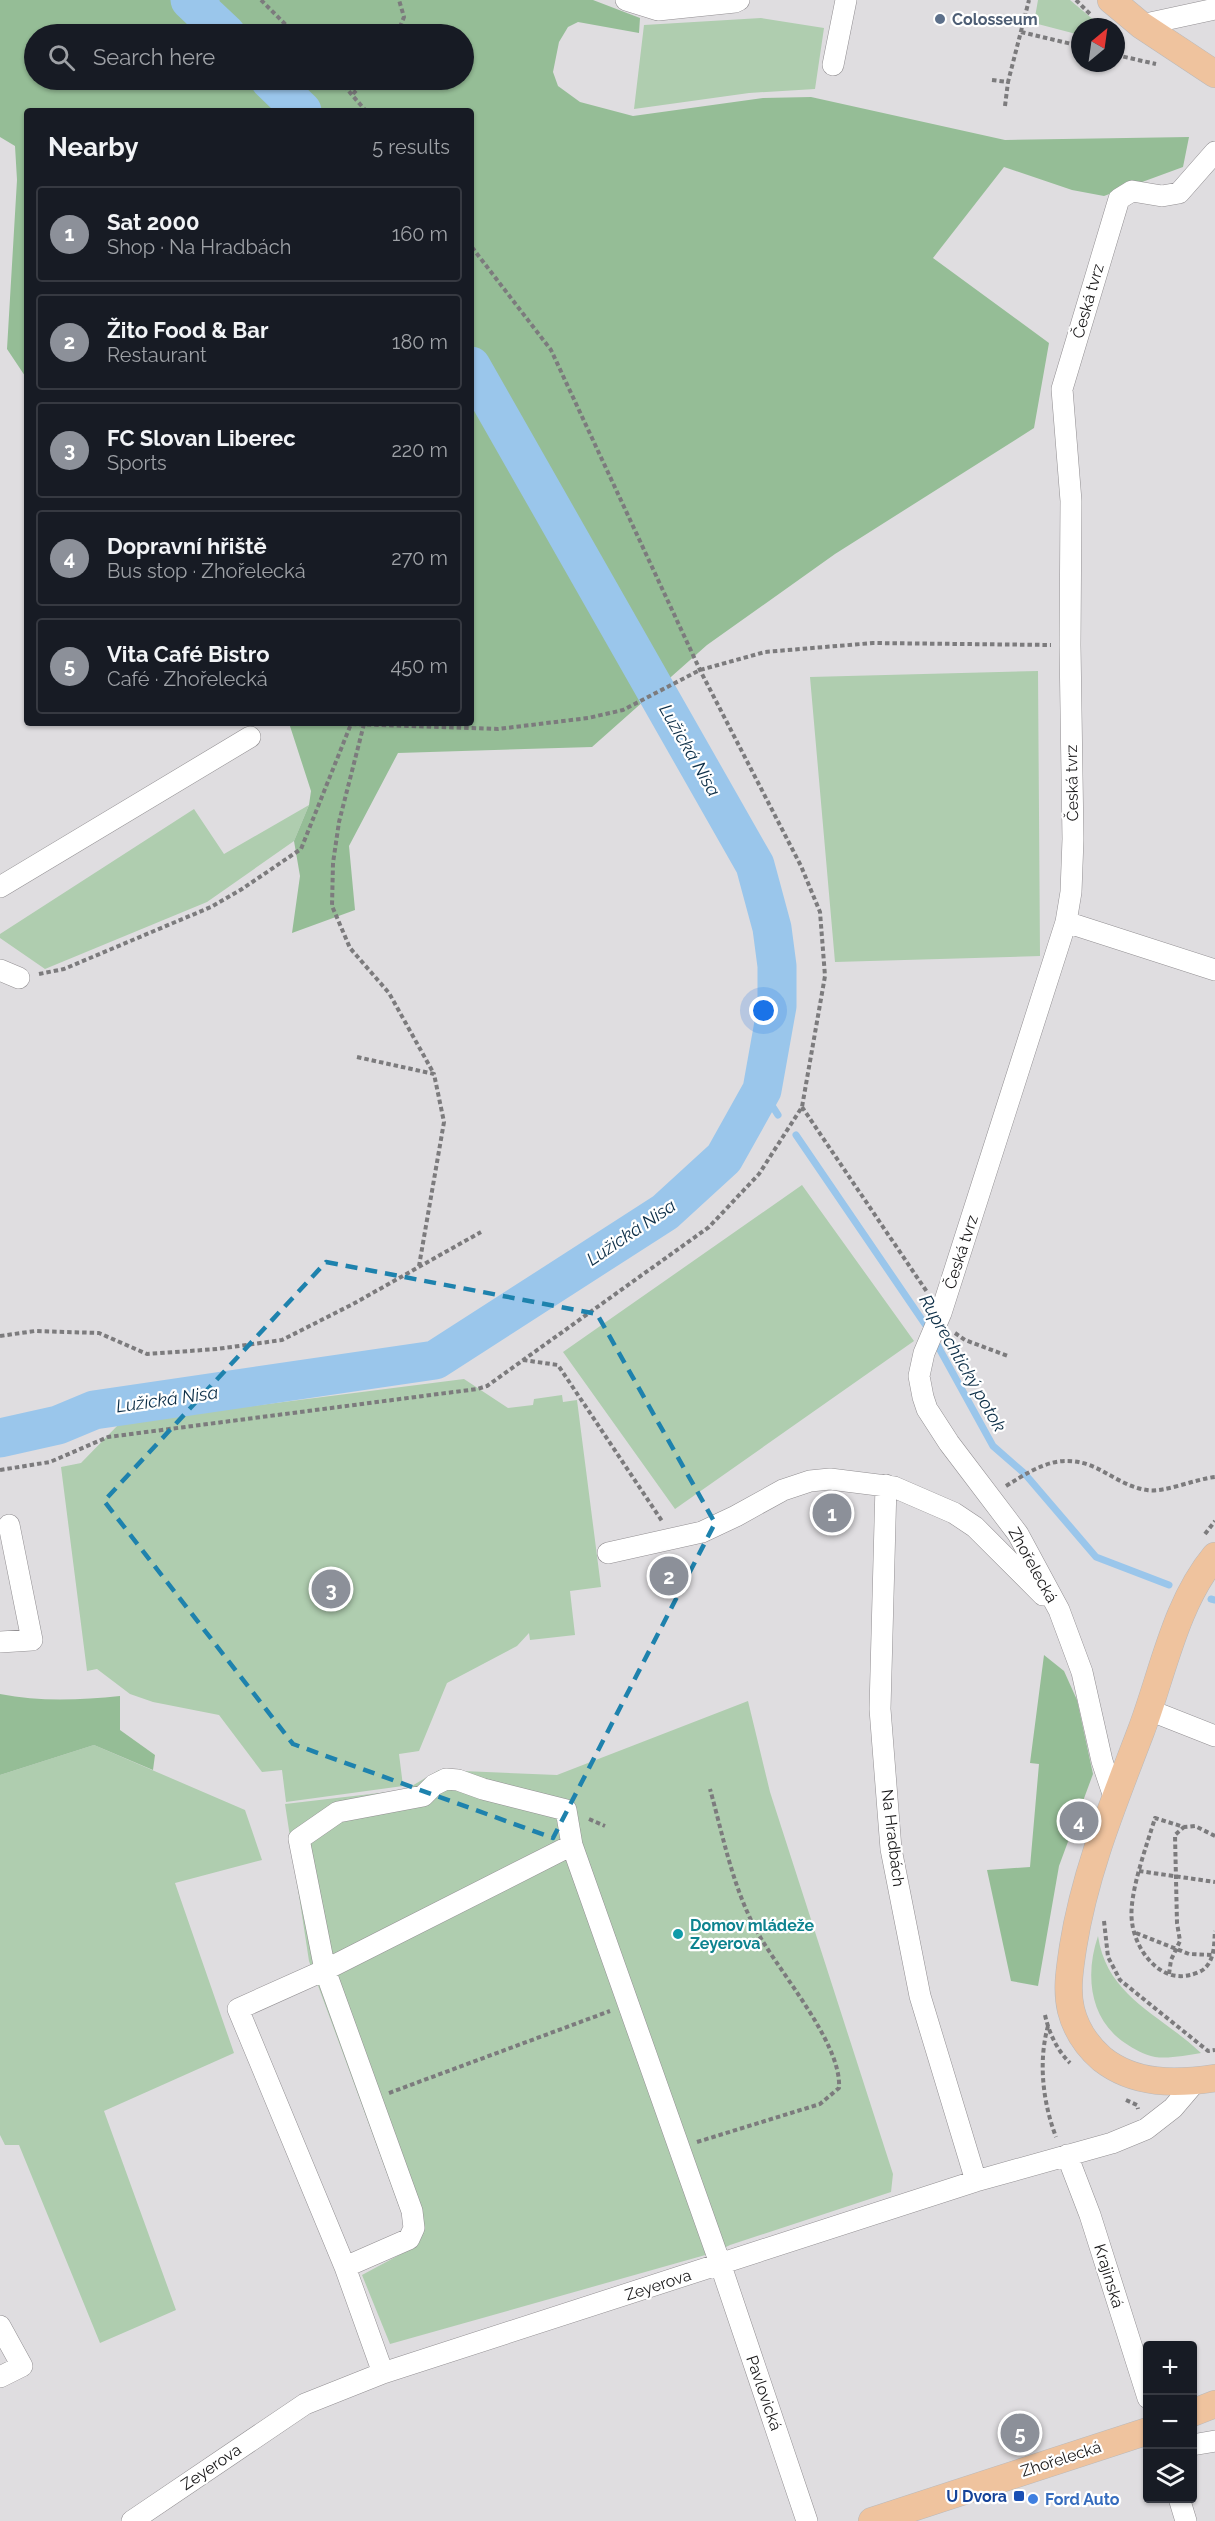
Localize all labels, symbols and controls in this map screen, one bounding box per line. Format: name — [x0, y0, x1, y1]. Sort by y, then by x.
place label: Colosseum — [952, 10, 1038, 29]
marker: Colosseum — [933, 12, 947, 26]
north arrow — [1071, 18, 1125, 72]
search box — [24, 24, 474, 90]
icon: search — [45, 41, 78, 74]
text: Search here — [93, 44, 215, 70]
text: Nearby — [48, 132, 138, 162]
text: 5 results — [372, 135, 450, 159]
text: Sat 2000 — [107, 209, 200, 235]
text: 1 — [65, 222, 74, 246]
text: 160 m — [392, 222, 448, 246]
text: Shop · Na Hradbách — [107, 235, 291, 259]
street label: Česká tvrz — [1067, 261, 1108, 340]
text: Žito Food & Bar — [107, 317, 268, 343]
text: 2 — [64, 330, 75, 354]
text: 180 m — [392, 330, 448, 354]
text: Restaurant — [107, 343, 207, 367]
text: FC Slovan Liberec — [107, 425, 296, 451]
text: 3 — [64, 438, 75, 462]
text: 220 m — [391, 438, 448, 462]
text: Sports — [107, 451, 167, 475]
text: Dopravní hřiště — [107, 533, 267, 559]
text: 4 — [64, 546, 75, 570]
text: 270 m — [391, 546, 448, 570]
text: Bus stop · Zhořelecká — [107, 559, 306, 583]
text: Vita Café Bistro — [107, 641, 270, 667]
text: 5 — [64, 654, 75, 678]
text: 450 m — [390, 654, 448, 678]
text: Café · Zhořelecká — [107, 667, 268, 691]
water label: Lužická Nisa — [655, 700, 725, 800]
street label: Česká tvrz — [1061, 744, 1082, 822]
your location — [749, 996, 778, 1025]
water label: Lužická Nisa — [582, 1194, 680, 1269]
street label: Česká tvrz — [939, 1212, 982, 1291]
water label: Ruprechtický potok — [915, 1291, 1011, 1436]
water label: Lužická Nisa — [115, 1381, 220, 1417]
pin: 1 — [812, 1490, 852, 1536]
street label: Zhořelecká — [1004, 1524, 1062, 1606]
pin: 2 — [650, 1554, 688, 1598]
pin: 3 — [312, 1566, 350, 1612]
street label: Na Hradbách — [878, 1788, 908, 1888]
pin: 4 — [1060, 1798, 1098, 1844]
place label: Domov mládeže Zeyerova — [690, 1916, 814, 1953]
marker: Domov mládeže Zeyerova — [671, 1927, 685, 1941]
street label: Krajinská — [1090, 2242, 1128, 2310]
street label: Zeyerova — [623, 2265, 693, 2305]
map controls — [1143, 2341, 1197, 2503]
button: + — [1143, 2341, 1197, 2395]
street label: Pavlovická — [742, 2353, 786, 2433]
button: − — [1143, 2395, 1197, 2449]
pin: 5 — [1000, 2410, 1040, 2456]
street label: Zhořelecká — [1018, 2437, 1104, 2481]
street label: Zeyerova — [177, 2440, 245, 2494]
button: layers — [1143, 2449, 1197, 2503]
place label: U Dvora — [946, 2487, 1007, 2506]
marker: U Dvora — [1012, 2489, 1026, 2503]
place label: Ford Auto — [1045, 2490, 1120, 2509]
marker: Ford Auto — [1026, 2492, 1040, 2506]

